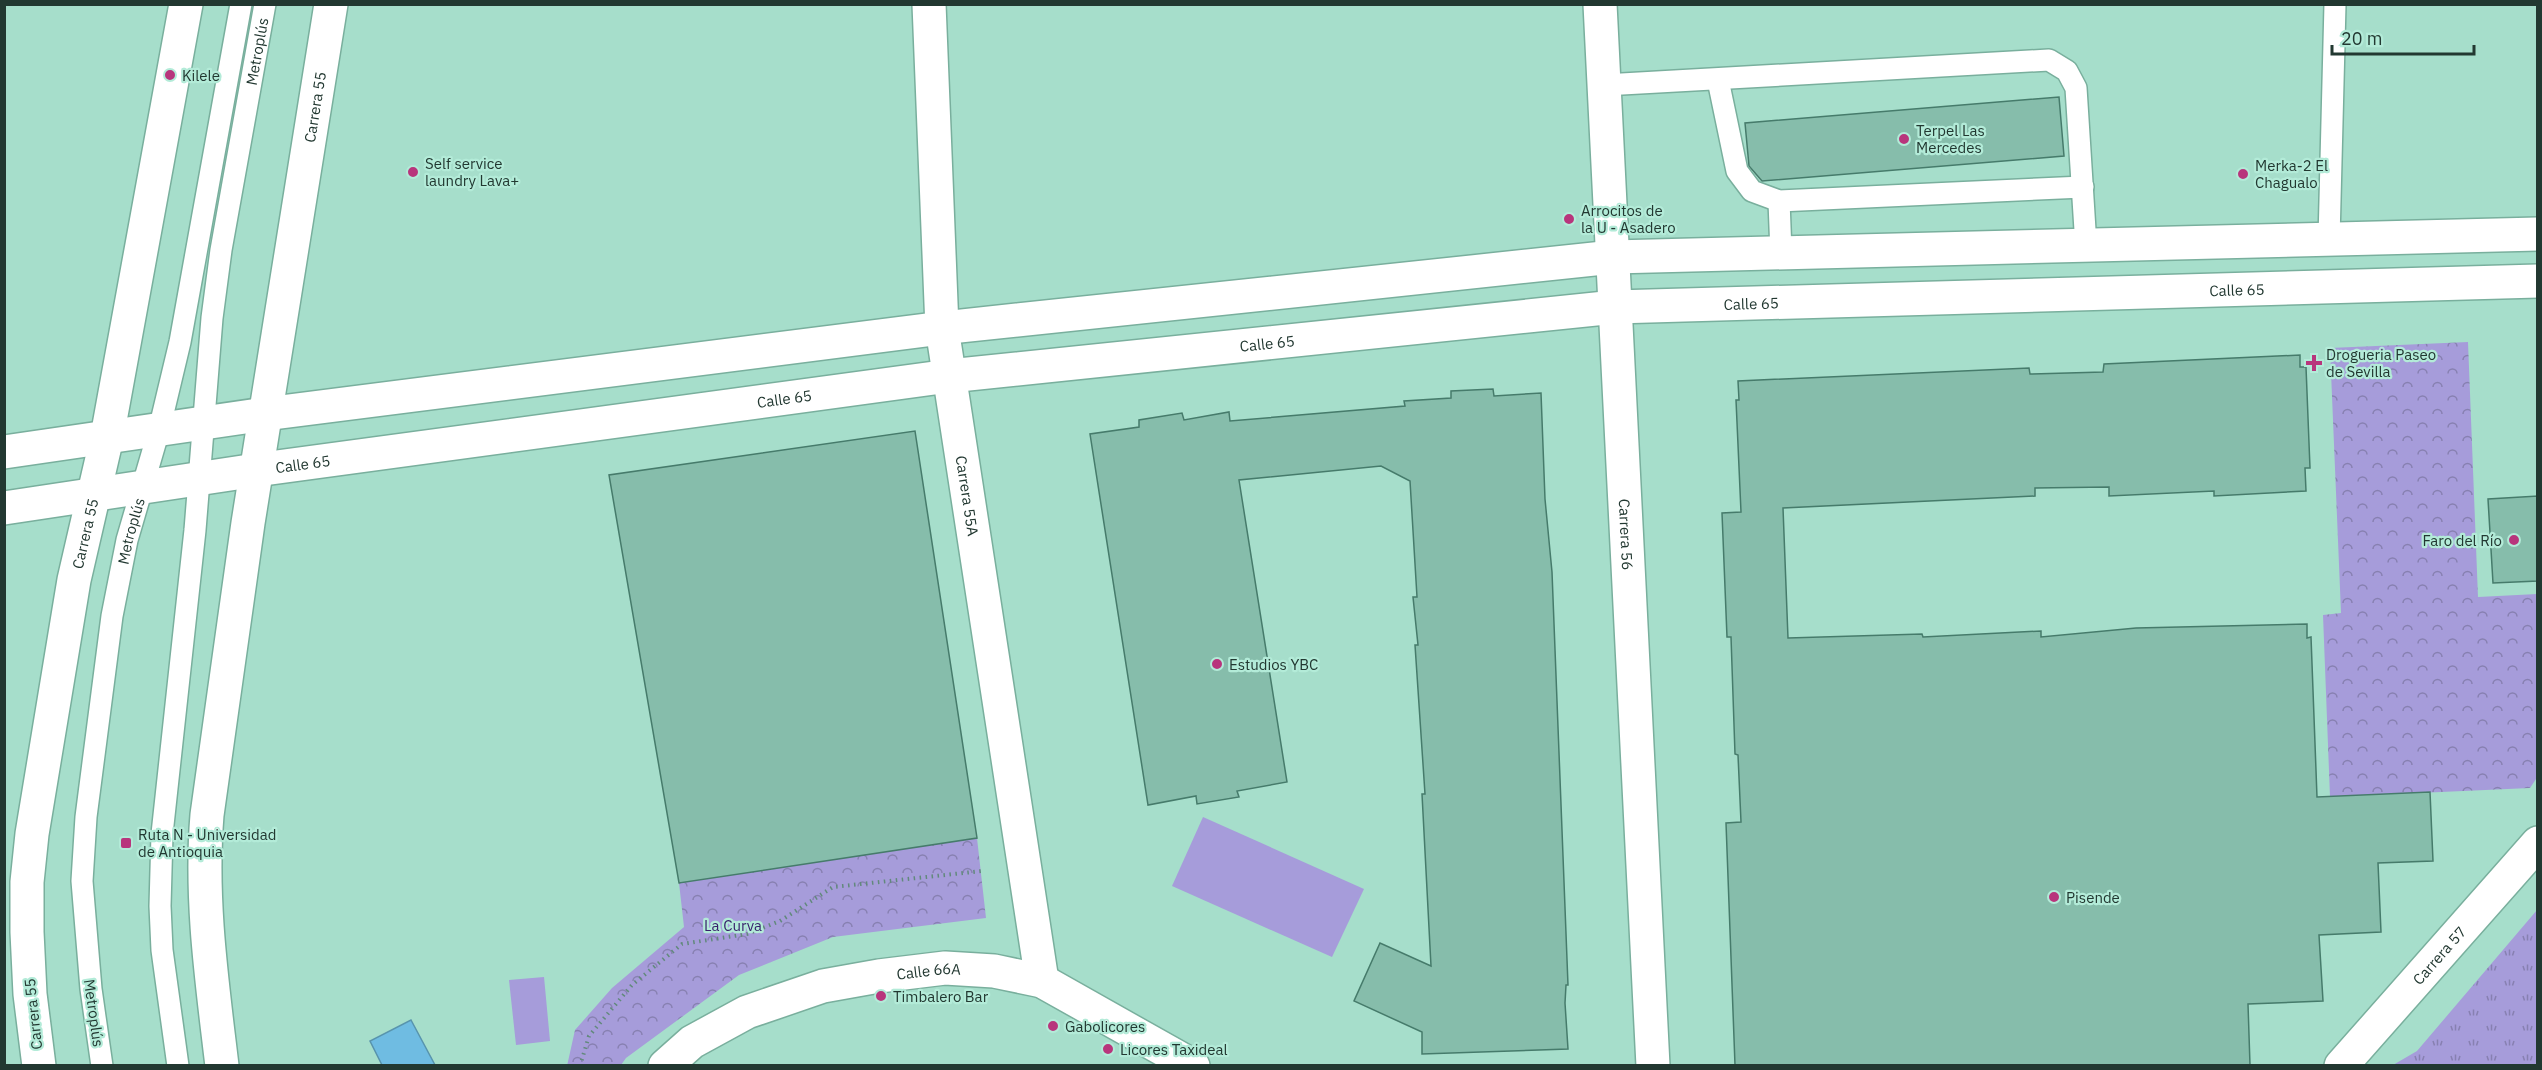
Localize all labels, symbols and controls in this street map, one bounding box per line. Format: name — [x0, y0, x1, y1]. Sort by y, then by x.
street label: Metroplús — [241, 16, 272, 87]
scale bar — [2332, 18, 2474, 56]
text: 20 m — [2341, 27, 2383, 50]
place label: Kilele — [182, 66, 220, 85]
marker: Kilele — [163, 68, 177, 82]
street label: Carrera 55 — [299, 70, 330, 144]
place label: Terpel Las Mercedes — [1916, 121, 1985, 157]
marker: Terpel Las Mercedes — [1897, 132, 1911, 146]
place label: Self service laundry Lava+ — [425, 154, 519, 190]
place label: Merka-2 El Chagualo — [2255, 156, 2328, 192]
marker: Self service laundry Lava+ — [406, 165, 420, 179]
marker: Merka-2 El Chagualo — [2236, 167, 2250, 181]
place label: Arrocitos de la U - Asadero — [1581, 201, 1676, 237]
marker: Arrocitos de la U - Asadero — [1562, 212, 1576, 226]
street label: Calle 65 — [2209, 279, 2265, 300]
street label: Calle 65 — [1723, 293, 1779, 313]
street label: Calle 65 — [1239, 331, 1296, 355]
place label: Drogueria Paseo de Sevilla — [2326, 345, 2436, 381]
marker: Drogueria Paseo de Sevilla — [2307, 356, 2321, 370]
street label: Calle 65 — [756, 385, 813, 411]
street label: Calle 65 — [274, 451, 331, 477]
street label: Carrera 55A — [952, 454, 983, 538]
street label: Metroplús — [113, 495, 148, 566]
street label: Carrera 55 — [67, 497, 102, 571]
street label: Carrera 56 — [1615, 498, 1638, 571]
place label: Faro del Río — [2423, 531, 2502, 550]
marker: Faro del Río — [2507, 533, 2521, 547]
place label: Estudios YBC — [1229, 655, 1318, 674]
marker: Estudios YBC — [1210, 657, 1224, 671]
place label: Ruta N - Universidad de Antioquia — [138, 825, 277, 861]
marker: Ruta N - Universidad de Antioquia — [119, 836, 133, 850]
place label: Pisende — [2066, 888, 2120, 907]
marker: Pisende — [2047, 890, 2061, 904]
park label: La Curva — [704, 916, 762, 935]
street label: Carrera 57 — [2408, 922, 2470, 988]
street label: Calle 66A — [895, 958, 962, 983]
street label: Carrera 55 — [20, 977, 46, 1051]
street label: Metroplús — [80, 978, 108, 1048]
place label: Timbalero Bar — [893, 987, 989, 1006]
marker: Timbalero Bar — [874, 989, 888, 1003]
place label: Gabolicores — [1065, 1017, 1145, 1036]
marker: Gabolicores — [1046, 1019, 1060, 1033]
place label: Licores Taxideal — [1120, 1040, 1228, 1059]
marker: Licores Taxideal — [1101, 1042, 1115, 1056]

